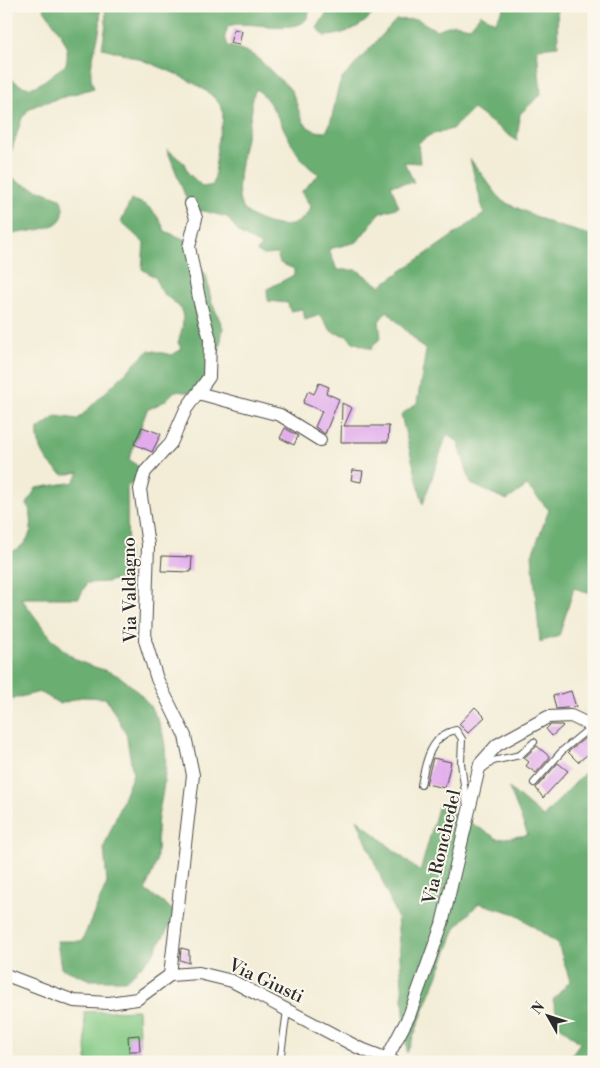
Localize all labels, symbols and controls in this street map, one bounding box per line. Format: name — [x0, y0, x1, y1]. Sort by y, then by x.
street label: Via Valdagno — [118, 537, 142, 644]
street label: Via Ronchedel — [417, 787, 467, 908]
street label: Via Giusti — [224, 953, 307, 1008]
north arrow — [522, 990, 572, 1040]
text: N — [528, 998, 549, 1018]

